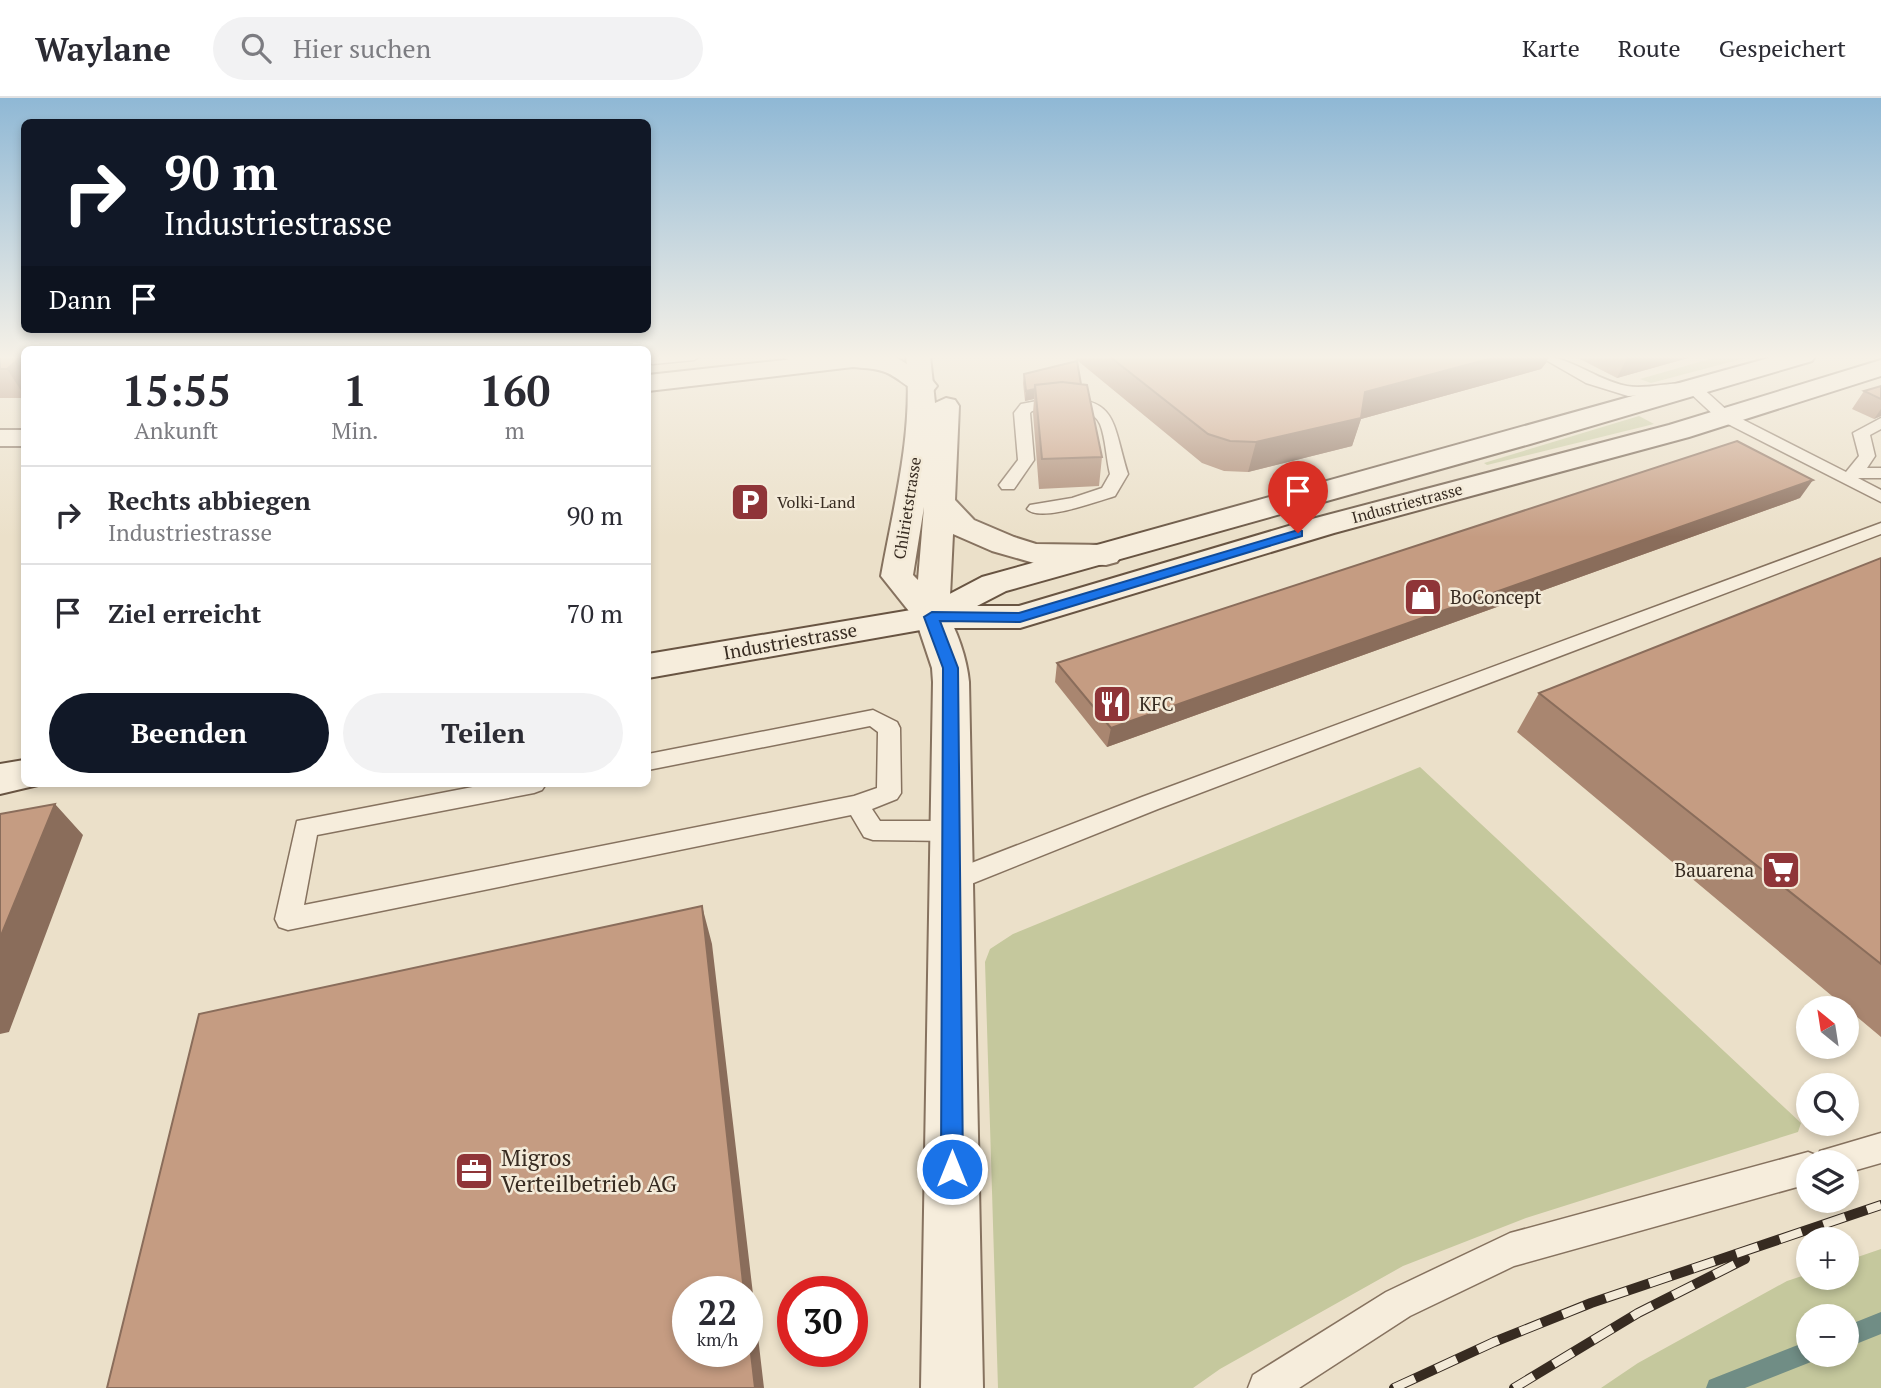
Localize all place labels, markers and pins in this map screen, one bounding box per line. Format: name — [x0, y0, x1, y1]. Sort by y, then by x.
pin — [1268, 461, 1328, 533]
parking icon: Volki-Land — [729, 481, 771, 523]
place label: Volki-Land — [777, 491, 855, 513]
shop icon: BoConcept — [1402, 576, 1444, 618]
place label: BoConcept — [1450, 584, 1541, 609]
restaurant icon: KFC — [1091, 683, 1133, 725]
place label: KFC — [1139, 691, 1174, 716]
supermarket icon: Bauarena — [1760, 849, 1802, 891]
place label: Bauarena — [1674, 857, 1754, 882]
place label: Migros Verteilbetrieb AG — [501, 1142, 677, 1199]
office icon: Migros Verteilbetrieb AG — [453, 1150, 495, 1192]

